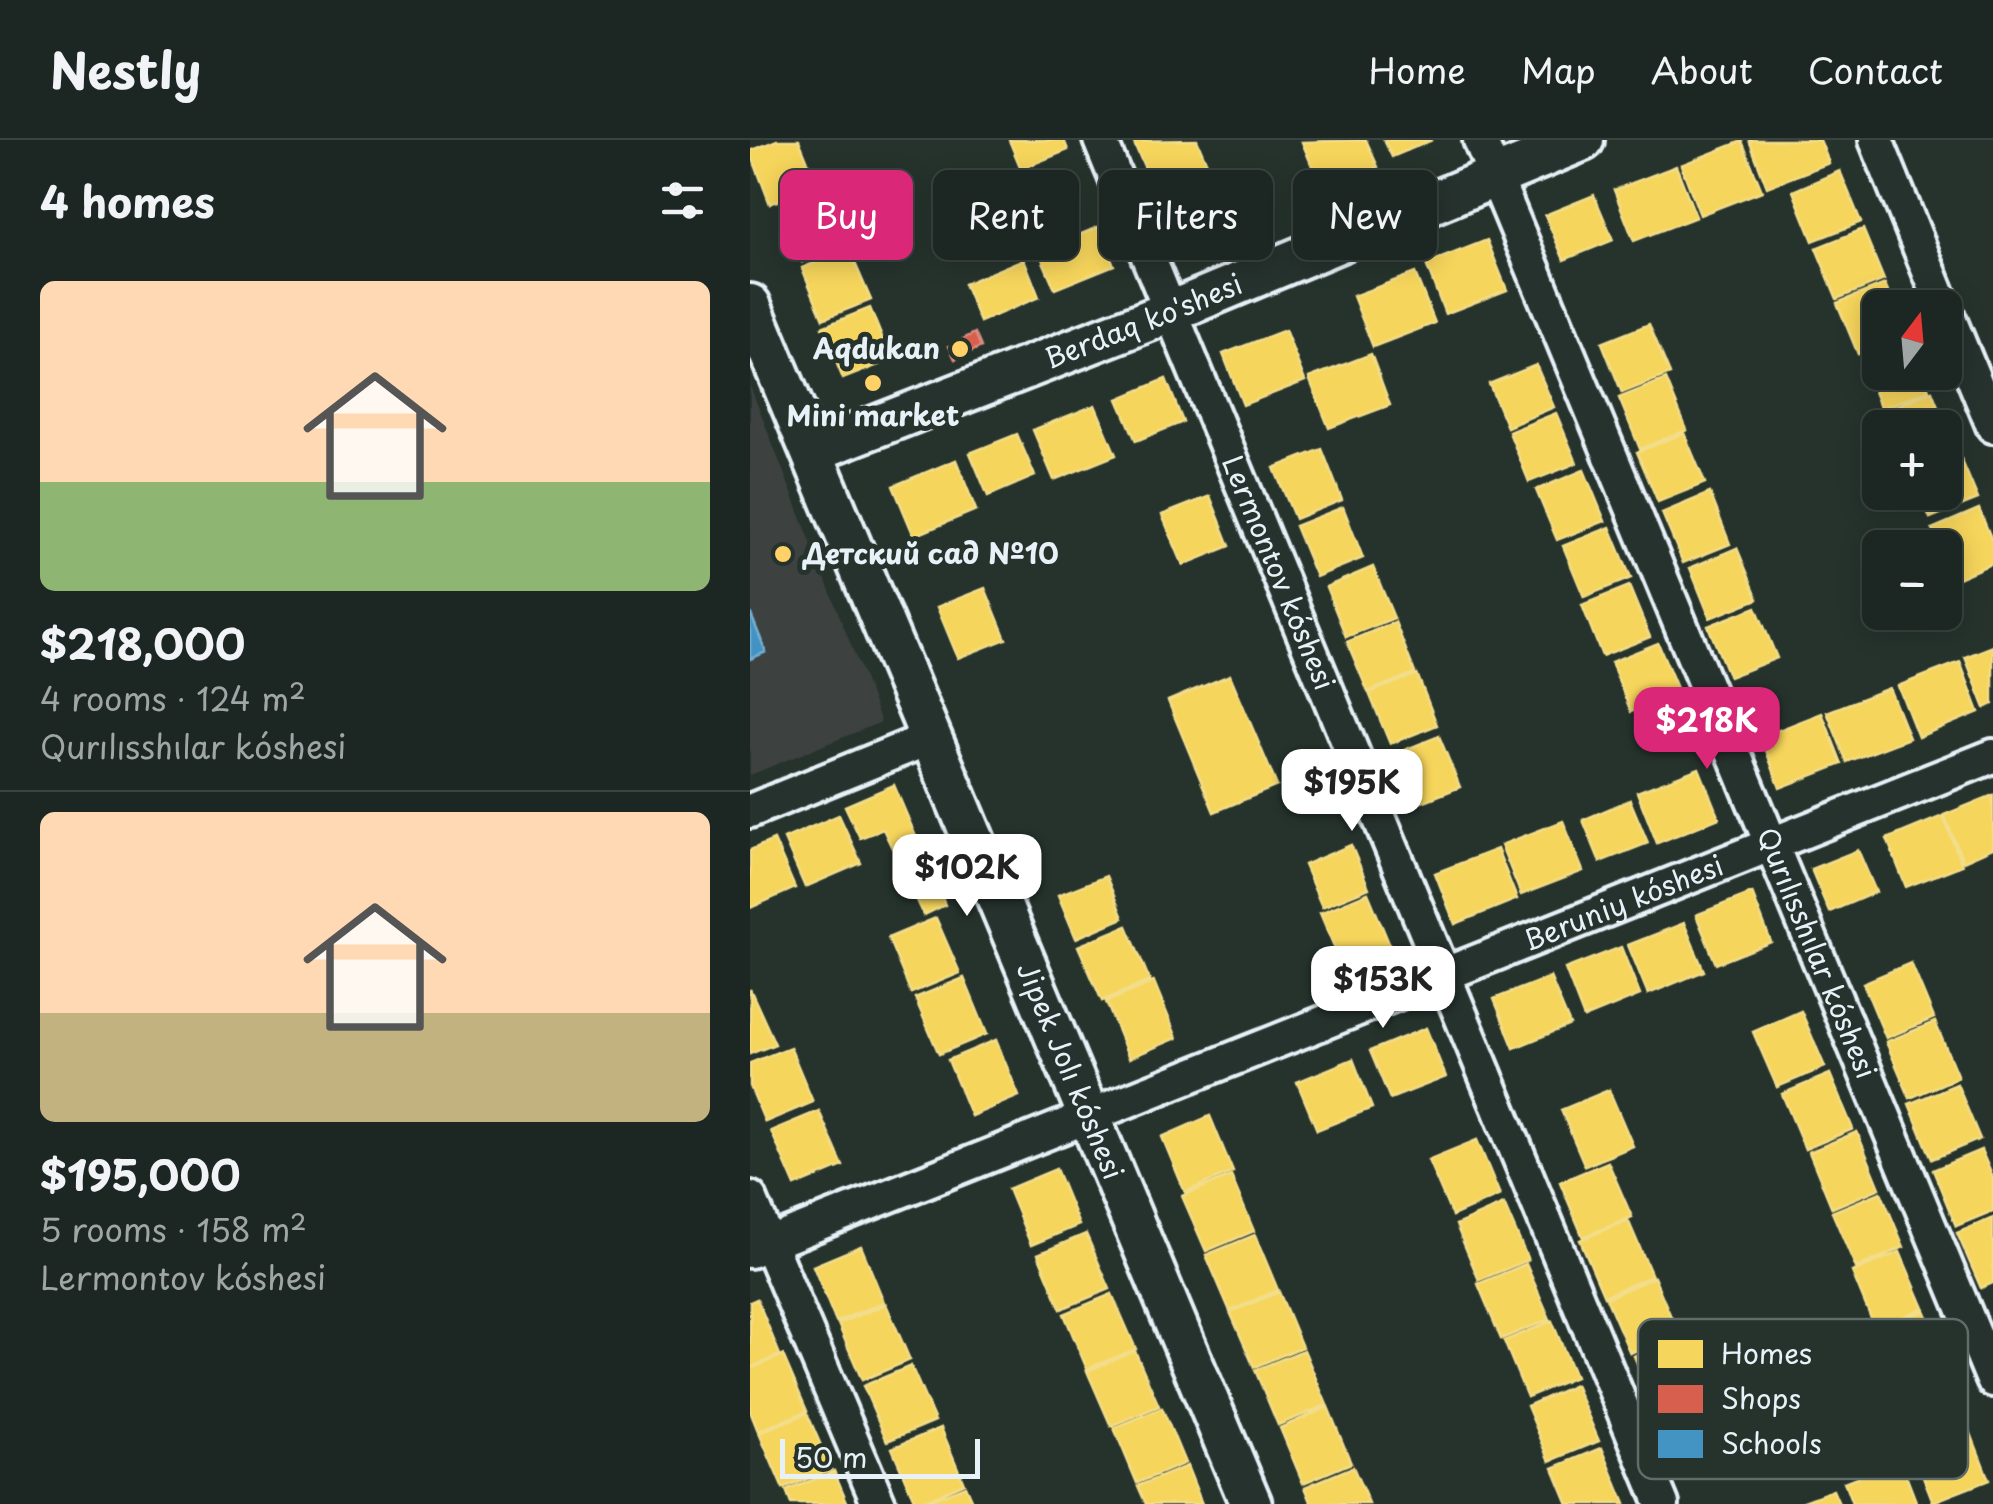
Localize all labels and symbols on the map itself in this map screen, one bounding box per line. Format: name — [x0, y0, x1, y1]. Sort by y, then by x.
street label: Berdaq ko'shesi — [1038, 261, 1248, 379]
north arrow — [1862, 290, 1962, 390]
place label: Aqdukan — [812, 326, 940, 369]
marker: Aqdukan — [949, 338, 971, 360]
marker: Mini market — [862, 372, 884, 394]
place label: Mini market — [786, 393, 960, 436]
street label: Lermontov kóshesi — [1212, 448, 1347, 696]
place label: Детский сад №10 — [802, 531, 1059, 574]
marker: Детский сад №10 — [772, 543, 794, 565]
pin: $218K — [1637, 687, 1777, 772]
pin: $195K — [1282, 749, 1422, 834]
street label: Qurılısshılar kóshesi — [1747, 820, 1889, 1085]
pin: $102K — [897, 834, 1037, 919]
street label: Beruniy kóshesi — [1516, 843, 1729, 961]
pin: $153K — [1313, 946, 1453, 1031]
street label: Jipek Jolı kóshesi — [1007, 955, 1136, 1186]
legend — [1638, 1319, 1968, 1479]
text: Homes — [1721, 1331, 1812, 1374]
text: Shops — [1721, 1376, 1801, 1419]
text: Schools — [1721, 1421, 1822, 1464]
scale bar — [780, 1434, 980, 1478]

